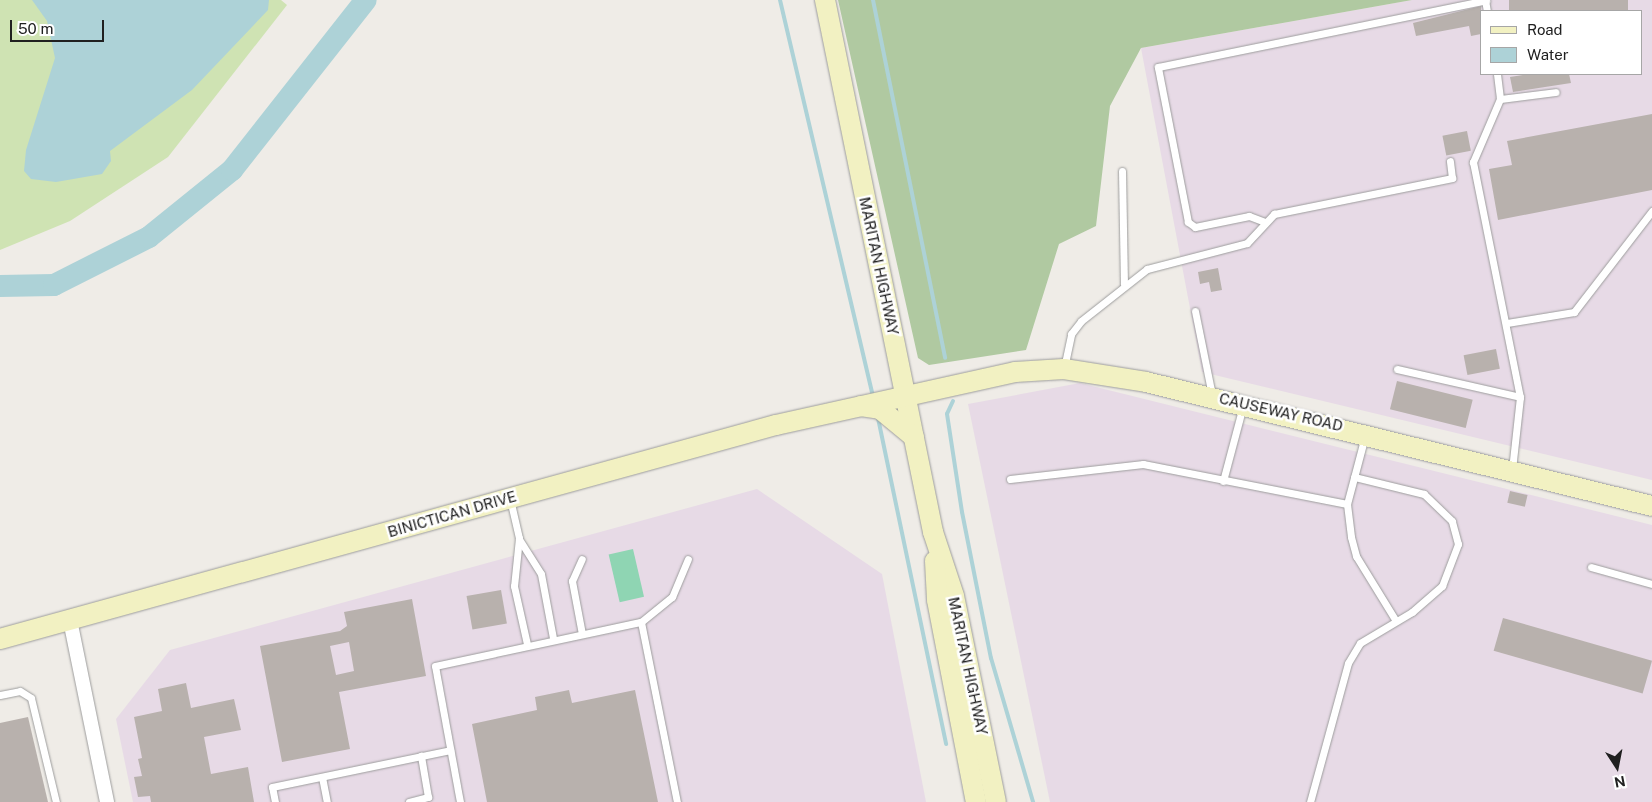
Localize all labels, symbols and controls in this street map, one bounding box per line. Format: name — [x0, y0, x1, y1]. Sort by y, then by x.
scale bar — [12, 10, 106, 42]
legend — [1480, 10, 1642, 75]
text: 50 m — [18, 20, 53, 37]
text: Road — [1527, 21, 1563, 38]
text: Water — [1527, 46, 1569, 63]
street label: MARITAN HIGHWAY — [856, 195, 902, 337]
street label: CAUSEWAY ROAD — [1217, 389, 1345, 435]
street label: BINICTICAN DRIVE — [386, 487, 518, 541]
street label: MARITAN HIGHWAY — [945, 595, 991, 737]
north arrow — [1592, 742, 1642, 792]
text: N — [1613, 773, 1627, 791]

